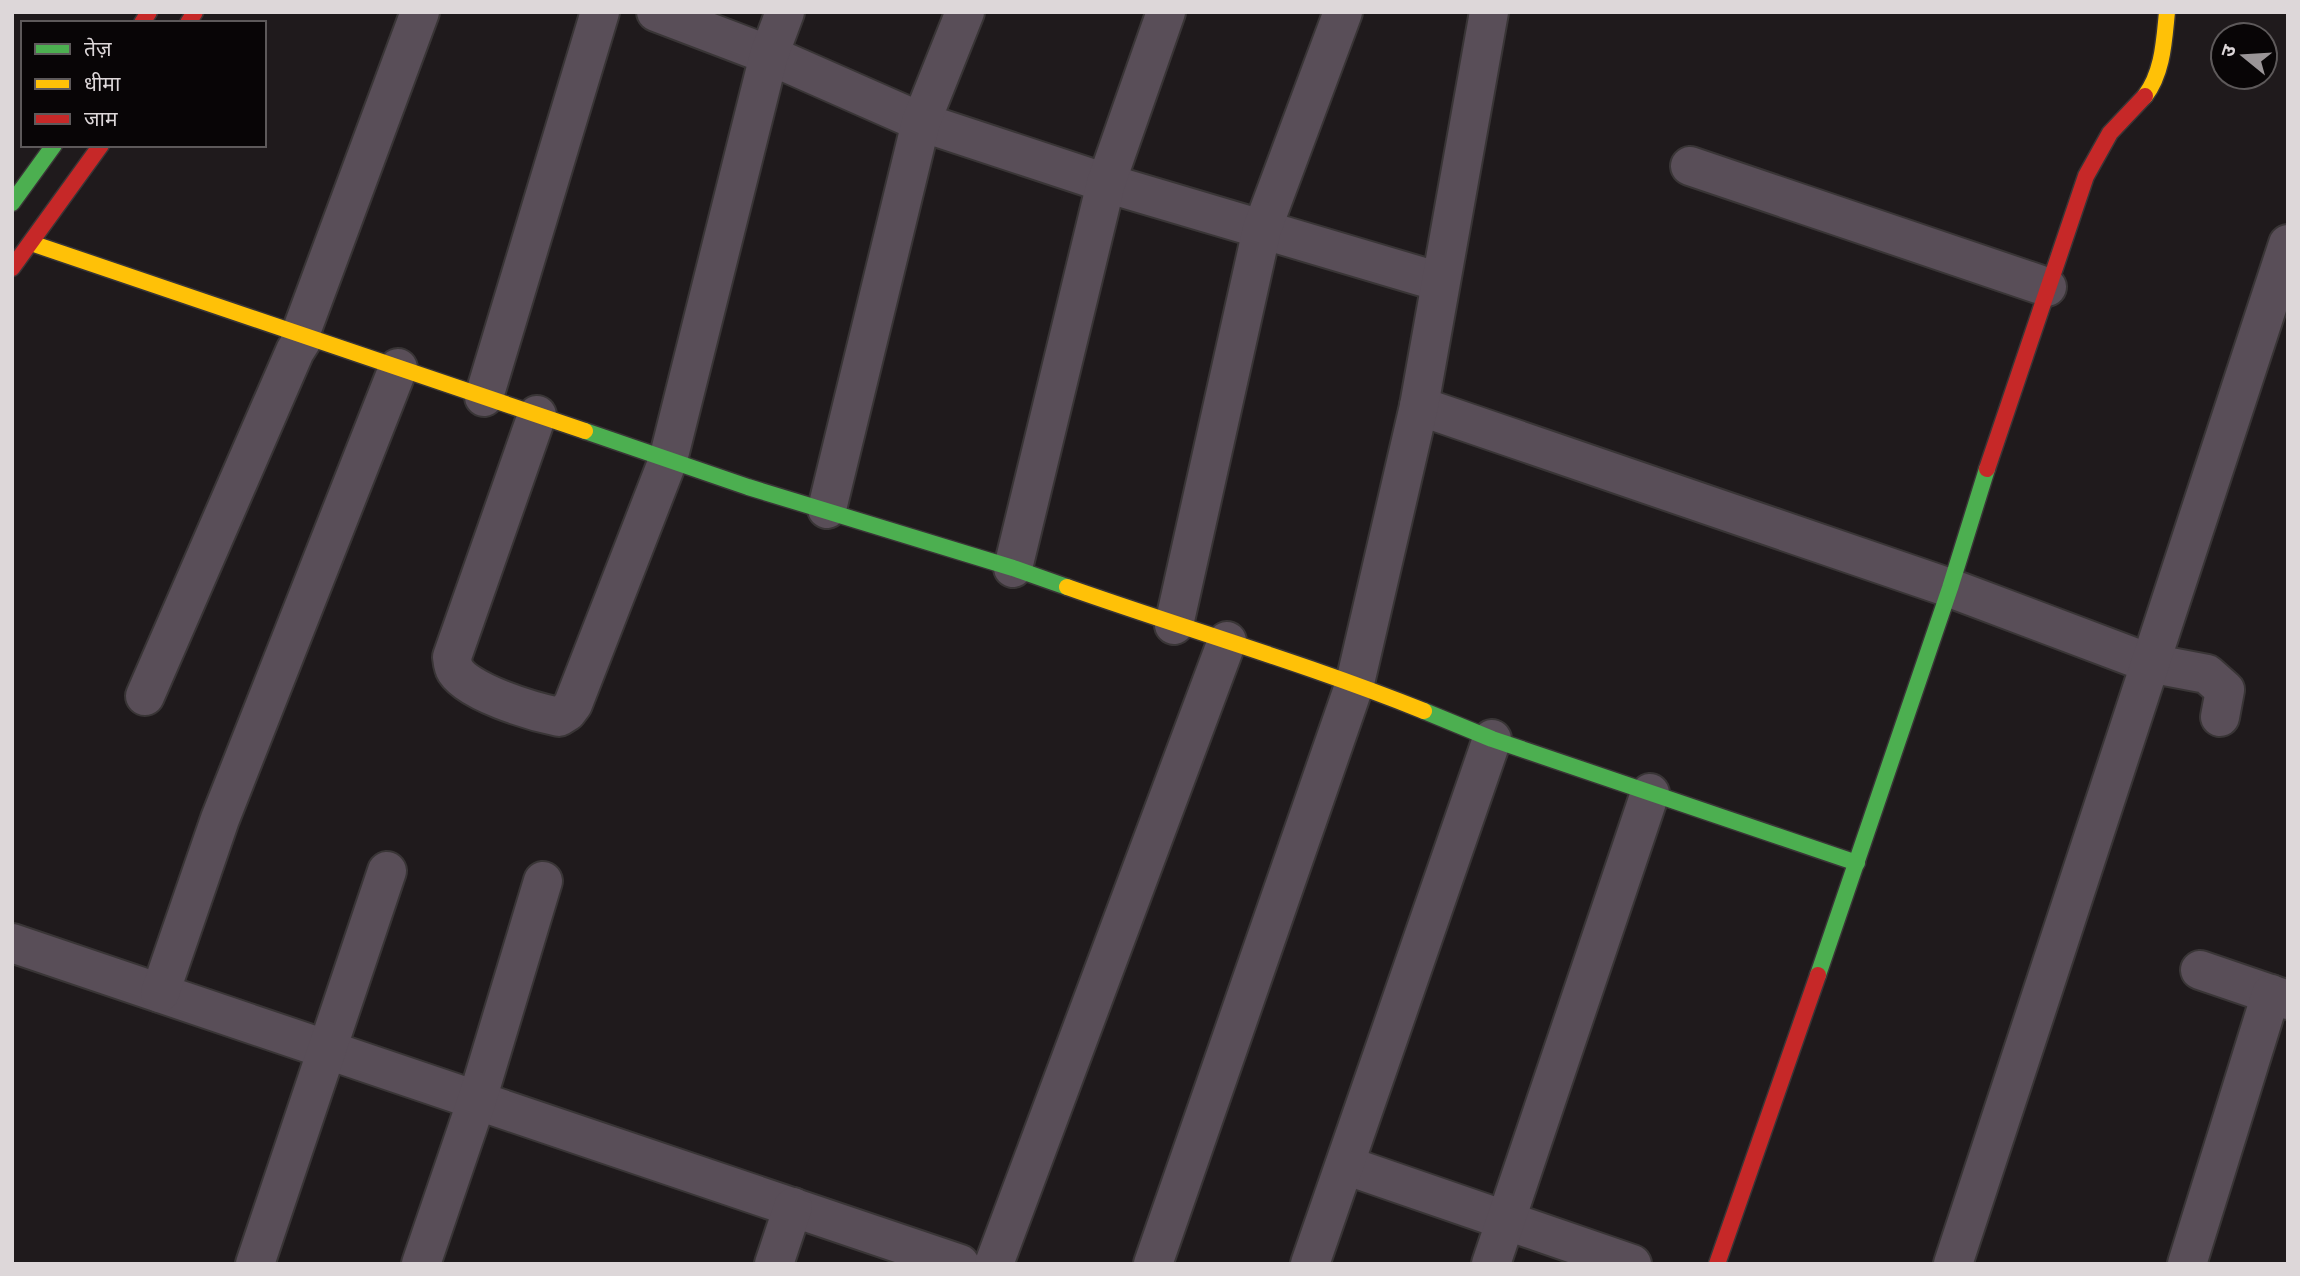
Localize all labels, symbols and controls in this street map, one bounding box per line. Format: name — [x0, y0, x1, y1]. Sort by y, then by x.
legend — [21, 21, 266, 147]
north arrow — [2209, 21, 2279, 91]
text: तेज़ — [84, 37, 112, 61]
text: उ — [2217, 42, 2241, 60]
text: धीमा — [84, 72, 121, 96]
text: जाम — [84, 107, 118, 131]

